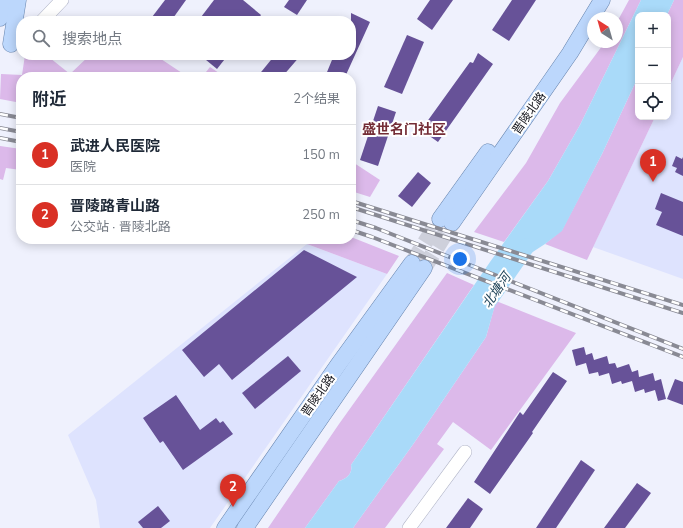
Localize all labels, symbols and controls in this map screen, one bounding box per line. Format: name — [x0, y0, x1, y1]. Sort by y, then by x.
north arrow — [587, 12, 623, 48]
map controls — [635, 12, 671, 120]
button: + — [635, 12, 671, 48]
search box — [16, 16, 356, 60]
icon: search — [30, 27, 52, 49]
text: 搜索地点 — [62, 29, 122, 49]
button: − — [635, 48, 671, 84]
button: locate — [635, 84, 671, 120]
text: 附近 — [32, 88, 66, 111]
street label: 晋陵北路 — [509, 89, 549, 137]
text: 2个结果 — [293, 90, 340, 108]
district label: 盛世名门社区 — [362, 120, 446, 139]
text: 武进人民医院 — [70, 136, 160, 156]
text: 1 — [41, 146, 49, 164]
text: 150 m — [302, 146, 340, 164]
pin: 1 — [640, 149, 666, 182]
text: 医院 — [70, 158, 96, 176]
text: 晋陵路青山路 — [70, 196, 160, 216]
text: 2 — [41, 206, 49, 224]
text: 250 m — [302, 206, 340, 224]
text: 公交站 · 晋陵北路 — [70, 218, 171, 236]
your location — [450, 249, 470, 269]
water label: 北塘河 — [478, 267, 517, 312]
street label: 晋陵北路 — [298, 371, 338, 419]
pin: 2 — [220, 474, 246, 507]

